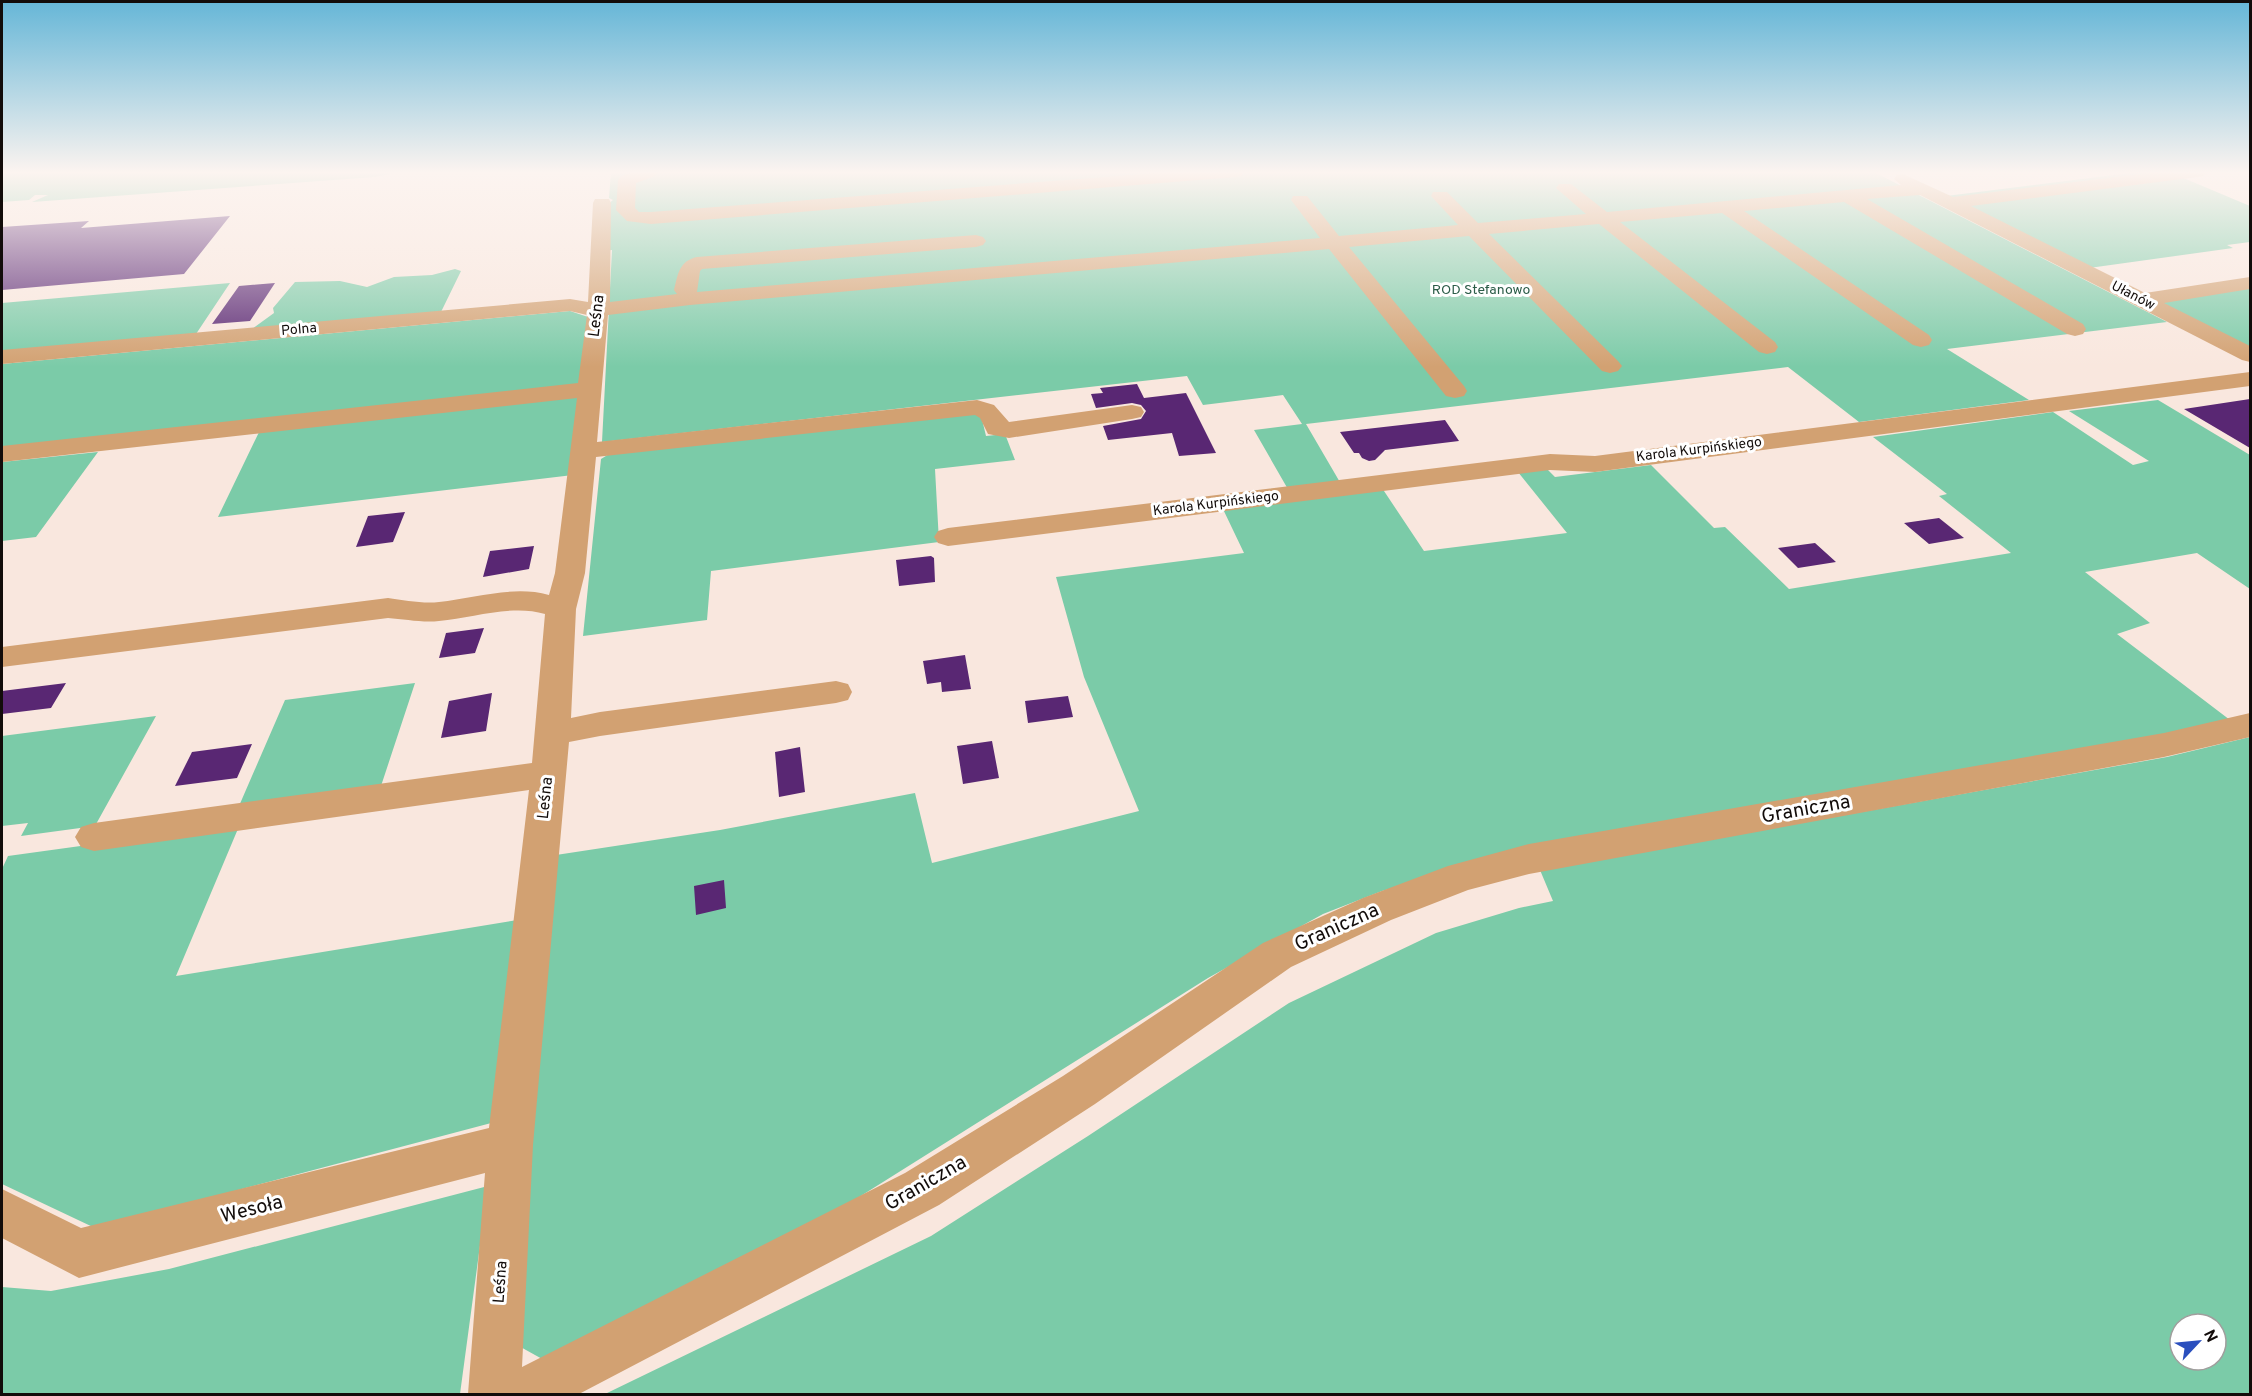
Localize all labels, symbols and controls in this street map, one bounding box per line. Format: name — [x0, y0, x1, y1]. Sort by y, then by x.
street label: Ułanów — [2108, 278, 2158, 314]
park label: ROD Stefanowo — [1432, 282, 1530, 299]
street label: Leśna — [584, 294, 610, 338]
street label: Polna — [280, 320, 318, 340]
street label: Karola Kurpińskiego — [1635, 434, 1763, 466]
street label: Karola Kurpińskiego — [1152, 488, 1280, 520]
street label: Leśna — [534, 776, 558, 820]
street label: Graniczna — [1759, 789, 1853, 831]
street label: Graniczna — [1291, 898, 1383, 958]
street label: Graniczna — [881, 1150, 971, 1218]
street label: Wesoła — [218, 1190, 286, 1230]
street label: Leśna — [490, 1260, 512, 1304]
north arrow — [2168, 1312, 2228, 1372]
text: N — [2198, 1327, 2221, 1346]

